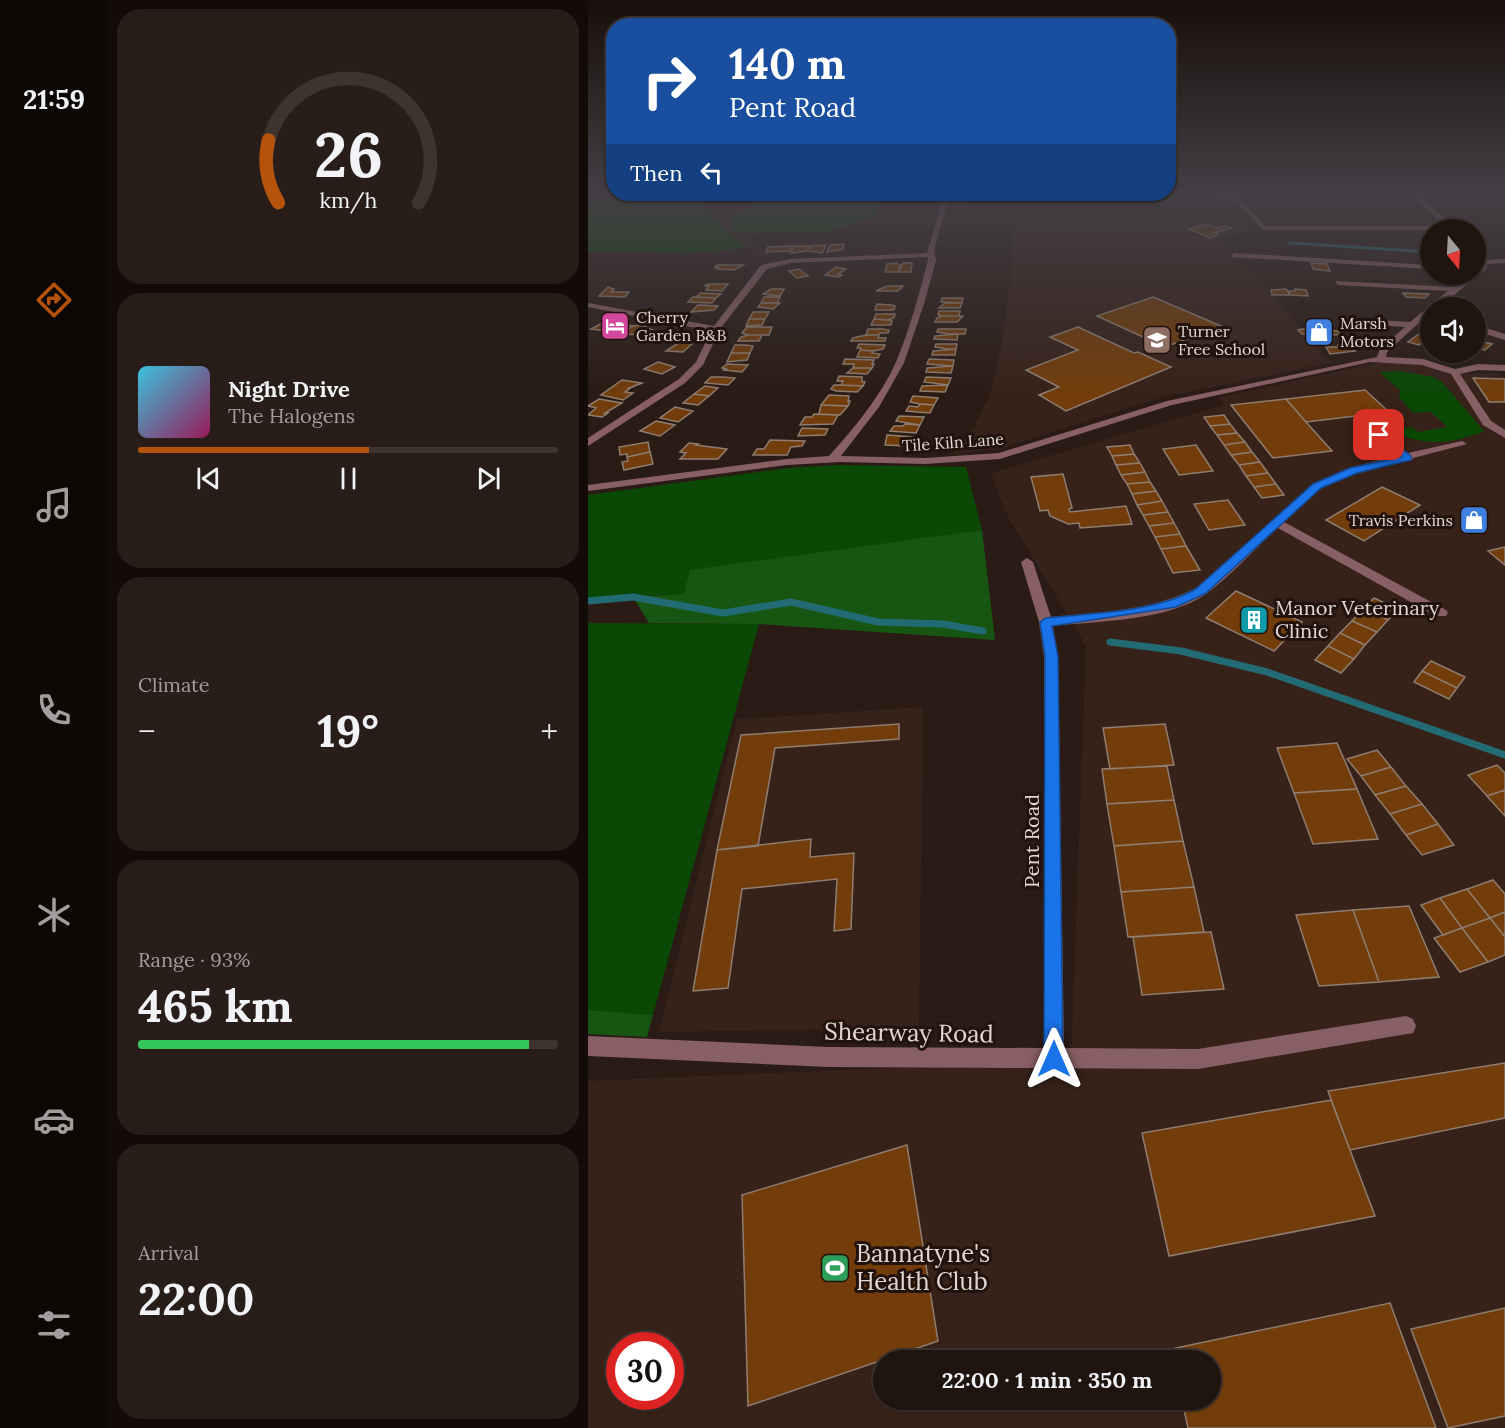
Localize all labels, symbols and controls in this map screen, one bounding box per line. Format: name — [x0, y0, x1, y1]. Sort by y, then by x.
text: 140 m — [729, 37, 845, 91]
icon: right — [630, 42, 708, 120]
text: 21:59 — [23, 82, 85, 116]
text: Pent Road — [729, 90, 856, 124]
text: 26 — [313, 115, 383, 195]
icon: left — [695, 156, 728, 189]
text: Then — [630, 159, 683, 187]
text: km/h — [319, 187, 377, 215]
north arrow — [1420, 219, 1486, 285]
map controls — [1420, 219, 1486, 363]
icon: directions — [33, 279, 75, 321]
button: sound — [1420, 297, 1486, 363]
place label: Cherry Garden B&B — [636, 307, 726, 345]
hotel icon: Cherry Garden B&B — [599, 310, 631, 342]
place label: Marsh Motors — [1340, 313, 1394, 351]
shop icon: Marsh Motors — [1303, 316, 1335, 348]
place label: Turner Free School — [1178, 321, 1265, 359]
school or university icon: Turner Free School — [1141, 324, 1173, 356]
text: Night Drive — [228, 375, 350, 403]
text: The Halogens — [228, 403, 355, 428]
pin — [1353, 409, 1404, 460]
icon: arrive — [1362, 418, 1395, 451]
street label: Tile Kiln Lane — [901, 428, 1005, 456]
icon: previous — [192, 462, 225, 495]
icon: pause — [332, 462, 365, 495]
icon: next — [472, 462, 505, 495]
icon: music — [33, 484, 75, 526]
shop icon: Travis Perkins — [1458, 504, 1490, 536]
place label: Travis Perkins — [1349, 510, 1453, 530]
place label: Manor Veterinary Clinic — [1275, 595, 1440, 643]
building icon: Manor Veterinary Clinic — [1238, 604, 1270, 636]
text: Climate — [138, 672, 210, 697]
icon: phone — [33, 689, 75, 731]
text: 19° — [317, 702, 379, 759]
text: − — [138, 710, 156, 752]
text: + — [540, 710, 558, 752]
street label: Pent Road — [1019, 794, 1044, 888]
icon: climate — [33, 894, 75, 936]
text: Range · 93% — [138, 947, 250, 972]
text: 465 km — [138, 977, 293, 1034]
street label: Shearway Road — [824, 1016, 994, 1049]
position arrow — [1022, 1027, 1086, 1091]
icon: car — [33, 1099, 75, 1141]
place label: Bannatyne's Health Club — [856, 1238, 990, 1297]
text: Arrival — [138, 1240, 199, 1265]
sports icon: Bannatyne's Health Club — [819, 1252, 851, 1284]
text: 22:00 — [138, 1270, 254, 1327]
icon: filters — [33, 1304, 75, 1346]
speed limit sign: 30 — [606, 1332, 684, 1410]
text: 22:00 · 1 min · 350 m — [942, 1366, 1152, 1394]

